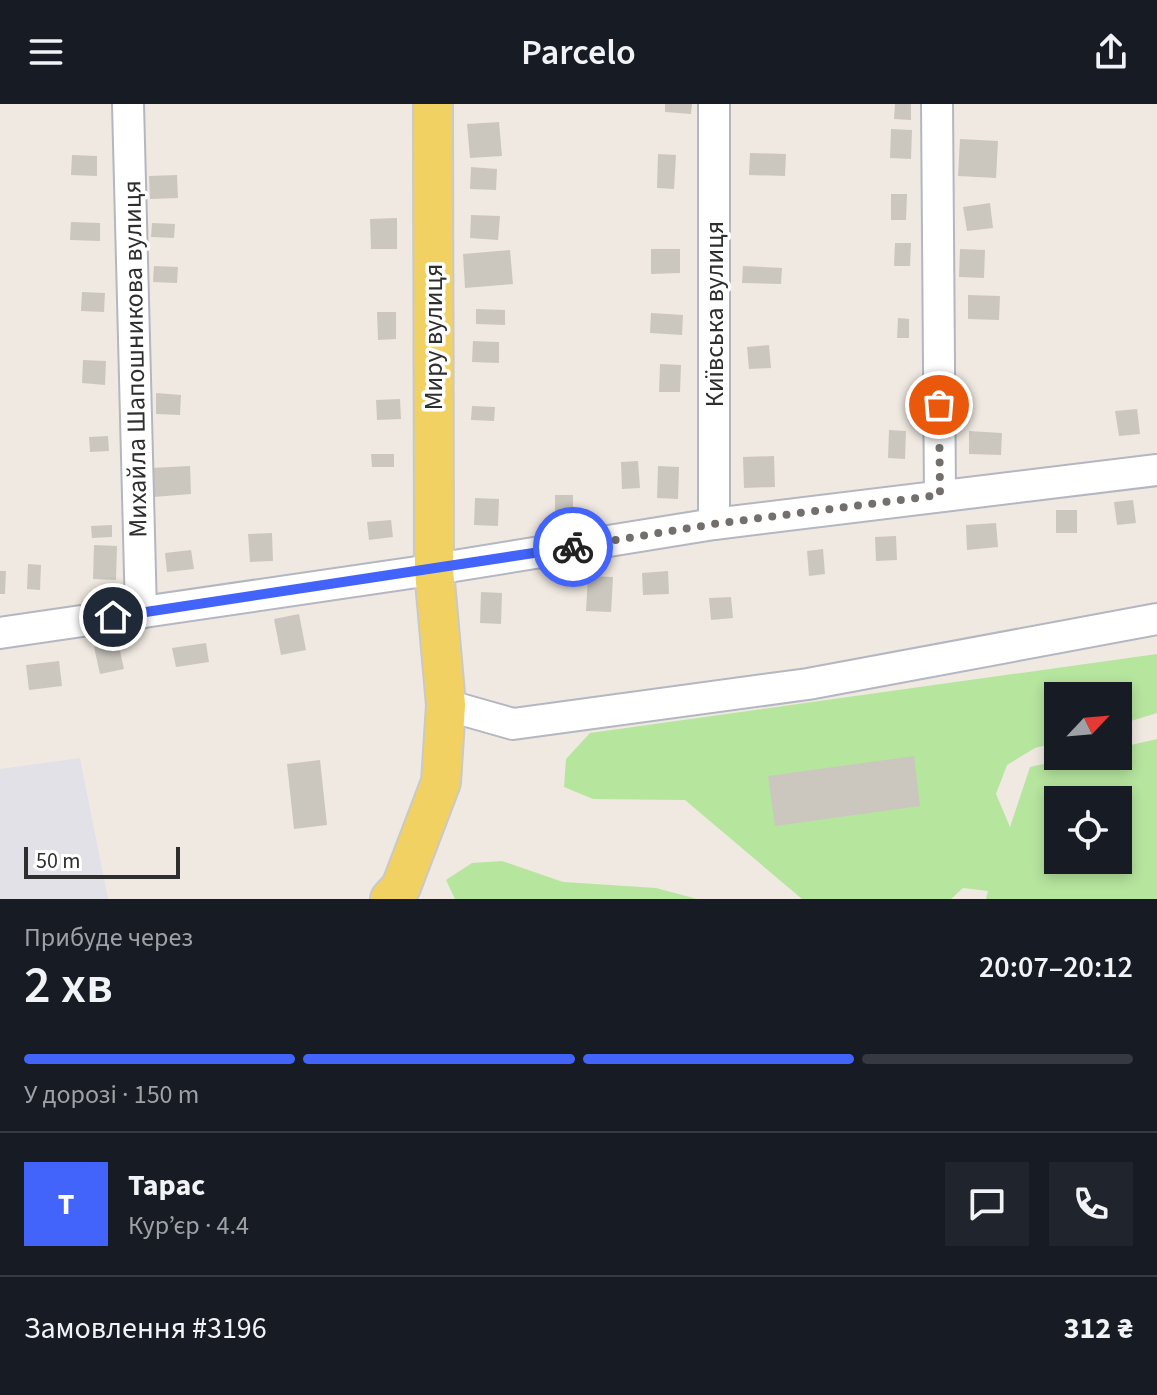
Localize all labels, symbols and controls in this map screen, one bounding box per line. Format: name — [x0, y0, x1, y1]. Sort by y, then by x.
text: Parcelo — [521, 27, 636, 78]
icon: menu — [24, 30, 68, 74]
icon: share — [1089, 30, 1133, 74]
street label: Михайла Шапошникова вулиця — [113, 180, 157, 538]
street label: Київська вулиця — [696, 221, 733, 407]
street label: Миру вулиця — [415, 264, 452, 410]
pin — [905, 371, 973, 439]
icon: bag — [917, 383, 961, 427]
courier — [533, 507, 613, 587]
icon: bike — [551, 525, 595, 569]
pin — [79, 583, 147, 651]
icon: home — [91, 595, 135, 639]
north arrow — [1044, 682, 1132, 770]
map controls — [1044, 682, 1132, 874]
button: locate — [1044, 786, 1132, 874]
scale bar — [24, 843, 180, 879]
text: 50 m — [36, 845, 81, 877]
text: Прибуде через — [24, 919, 193, 956]
text: 20:07–20:12 — [979, 946, 1133, 989]
text: 2 хв — [24, 949, 113, 1023]
text: У дорозі · 150 m — [24, 1076, 199, 1113]
button: chat — [945, 1162, 1029, 1246]
button: phone — [1049, 1162, 1133, 1246]
text: Тарас — [128, 1164, 205, 1207]
text: Т — [58, 1183, 74, 1226]
text: Кур’єр · 4.4 — [128, 1207, 249, 1244]
text: Замовлення #3196 — [24, 1307, 267, 1350]
text: 312 ₴ — [1064, 1307, 1133, 1350]

